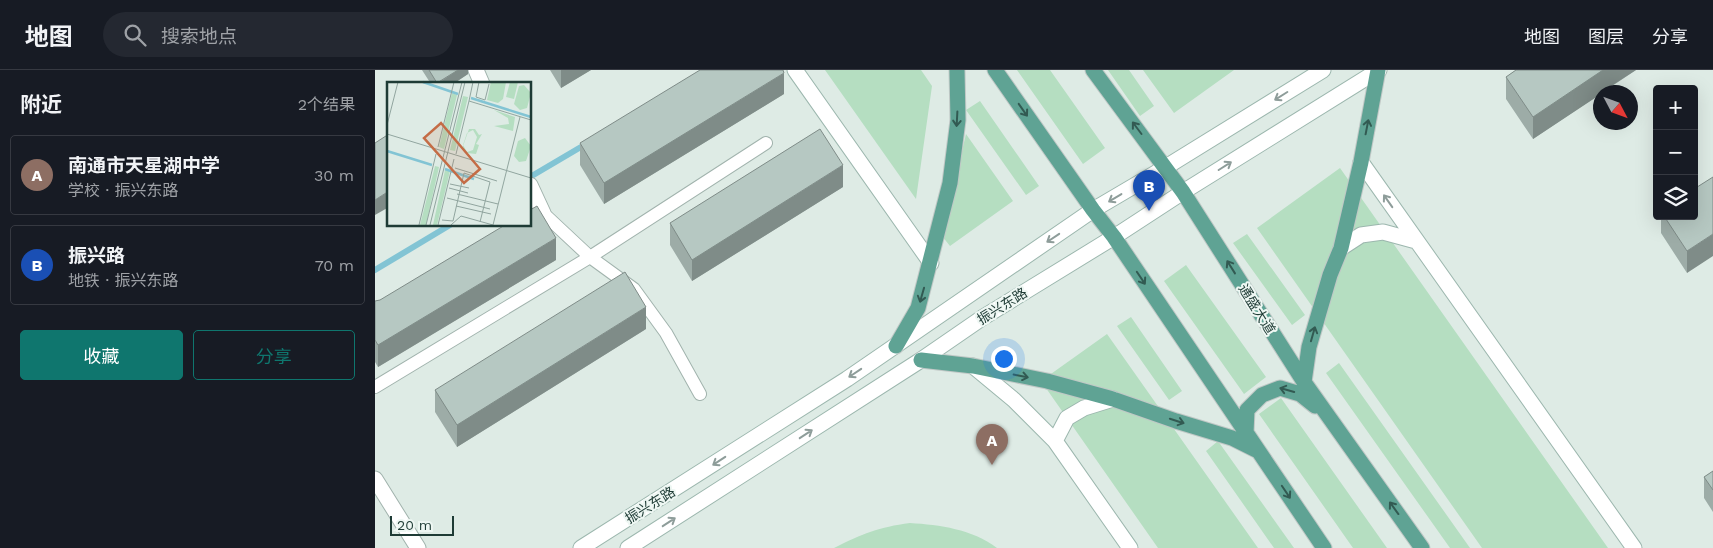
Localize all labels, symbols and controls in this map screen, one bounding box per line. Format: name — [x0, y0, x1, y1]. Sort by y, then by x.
search box — [103, 12, 453, 57]
icon: search — [121, 21, 149, 49]
text: 地图 — [25, 23, 73, 51]
text: 搜索地点 — [161, 25, 237, 48]
text: 地图 — [1524, 26, 1560, 47]
text: 图层 — [1588, 26, 1624, 47]
text: 分享 — [1652, 26, 1688, 47]
inset map — [387, 82, 531, 226]
north arrow — [1593, 85, 1638, 130]
map controls — [1653, 85, 1698, 220]
button: + — [1653, 85, 1698, 130]
one-way arrow — [1275, 91, 1289, 101]
text: 附近 — [20, 92, 62, 117]
text: 2个结果 — [298, 95, 355, 114]
one-way arrow — [1018, 103, 1028, 117]
one-way arrow — [952, 110, 962, 126]
one-way arrow — [1363, 119, 1373, 135]
one-way arrow — [1132, 121, 1142, 135]
button: − — [1653, 130, 1698, 175]
text: 南通市天星湖中学 — [68, 154, 220, 177]
one-way arrow — [1217, 161, 1231, 171]
text: A — [32, 166, 42, 185]
text: 30 m — [314, 166, 354, 185]
pin: B — [1133, 170, 1165, 211]
button: layers — [1653, 175, 1698, 220]
text: 学校 · 振兴东路 — [68, 181, 179, 200]
one-way arrow — [1108, 193, 1122, 203]
one-way arrow — [1383, 194, 1393, 208]
one-way arrow — [1046, 233, 1060, 243]
text: 振兴路 — [68, 244, 125, 267]
text: B — [32, 256, 42, 275]
text: 70 m — [315, 256, 354, 275]
one-way arrow — [1226, 261, 1236, 275]
one-way arrow — [1137, 270, 1147, 284]
text: 地铁 · 振兴东路 — [68, 271, 179, 290]
street label: 通盛大道 — [1235, 281, 1279, 337]
street label: 振兴东路 — [974, 284, 1030, 328]
one-way arrow — [916, 286, 926, 302]
one-way arrow — [1309, 327, 1318, 343]
button: 收藏 — [20, 330, 183, 380]
button: 分享 — [193, 330, 355, 380]
your location — [991, 346, 1017, 372]
one-way arrow — [849, 368, 863, 378]
one-way arrow — [1012, 372, 1028, 381]
one-way arrow — [1279, 385, 1295, 395]
one-way arrow — [1168, 417, 1184, 426]
pin: A — [976, 424, 1008, 465]
one-way arrow — [798, 429, 812, 439]
one-way arrow — [712, 456, 726, 466]
street label: 振兴东路 — [622, 483, 678, 527]
one-way arrow — [1281, 484, 1291, 498]
one-way arrow — [1389, 502, 1399, 516]
scale bar — [390, 513, 454, 536]
one-way arrow — [662, 516, 676, 527]
text: 20 m — [397, 517, 432, 533]

